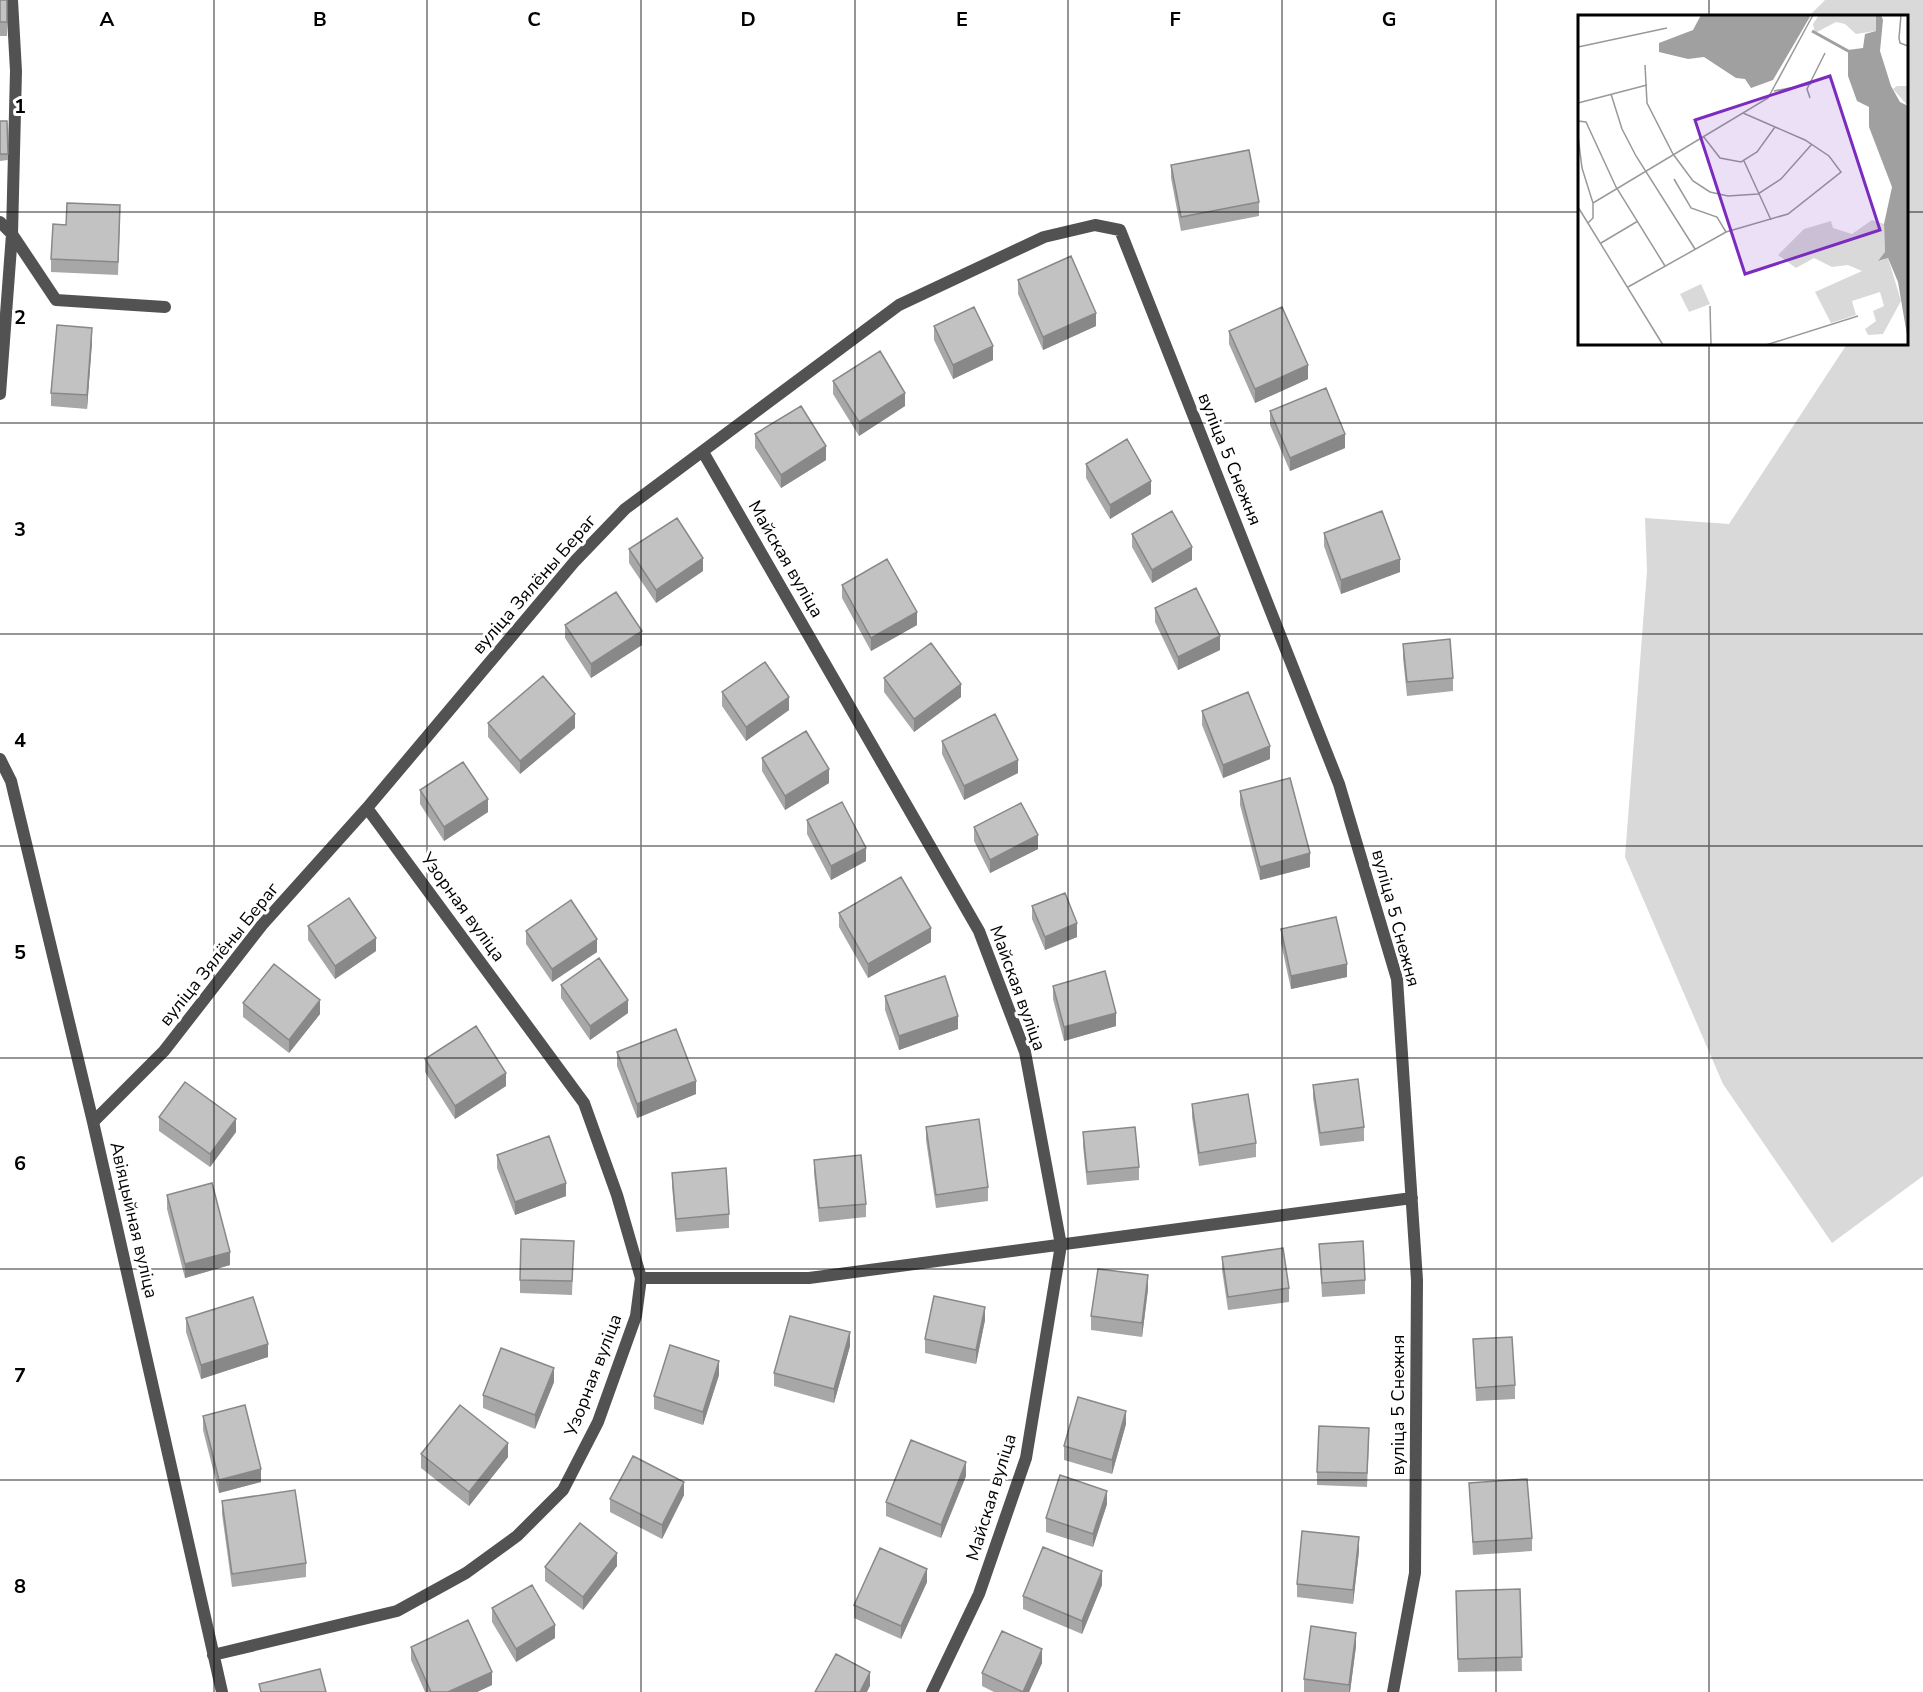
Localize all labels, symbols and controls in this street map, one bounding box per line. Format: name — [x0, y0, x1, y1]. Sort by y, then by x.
text: A — [100, 6, 115, 33]
text: B — [313, 6, 327, 33]
text: C — [527, 6, 541, 33]
text: D — [740, 6, 756, 33]
text: E — [956, 6, 968, 33]
text: F — [1169, 6, 1181, 33]
text: G — [1382, 6, 1396, 33]
inset map — [1578, 15, 1908, 345]
text: 1 — [14, 93, 26, 120]
text: 2 — [14, 304, 26, 331]
street label: вуліца 5 Снежня — [1193, 389, 1267, 529]
street label: Майская вуліца — [743, 496, 829, 622]
street label: вуліца Зялёны Бераг — [467, 509, 602, 659]
text: 3 — [14, 516, 26, 543]
text: 4 — [14, 727, 26, 754]
street label: Узорная вуліца — [415, 847, 511, 966]
street label: вуліца 5 Снежня — [1366, 847, 1426, 989]
street label: вуліца Зялёны Бераг — [154, 877, 284, 1031]
street label: Майская вуліца — [984, 922, 1052, 1054]
text: 5 — [14, 939, 26, 966]
street label: Авіяцыйная вуліца — [104, 1139, 164, 1301]
text: 6 — [14, 1150, 26, 1177]
street label: Узорная вуліца — [558, 1310, 627, 1441]
street label: вуліца 5 Снежня — [1386, 1335, 1410, 1475]
text: 7 — [14, 1362, 26, 1389]
street label: Майская вуліца — [960, 1431, 1022, 1563]
text: 8 — [14, 1573, 26, 1600]

